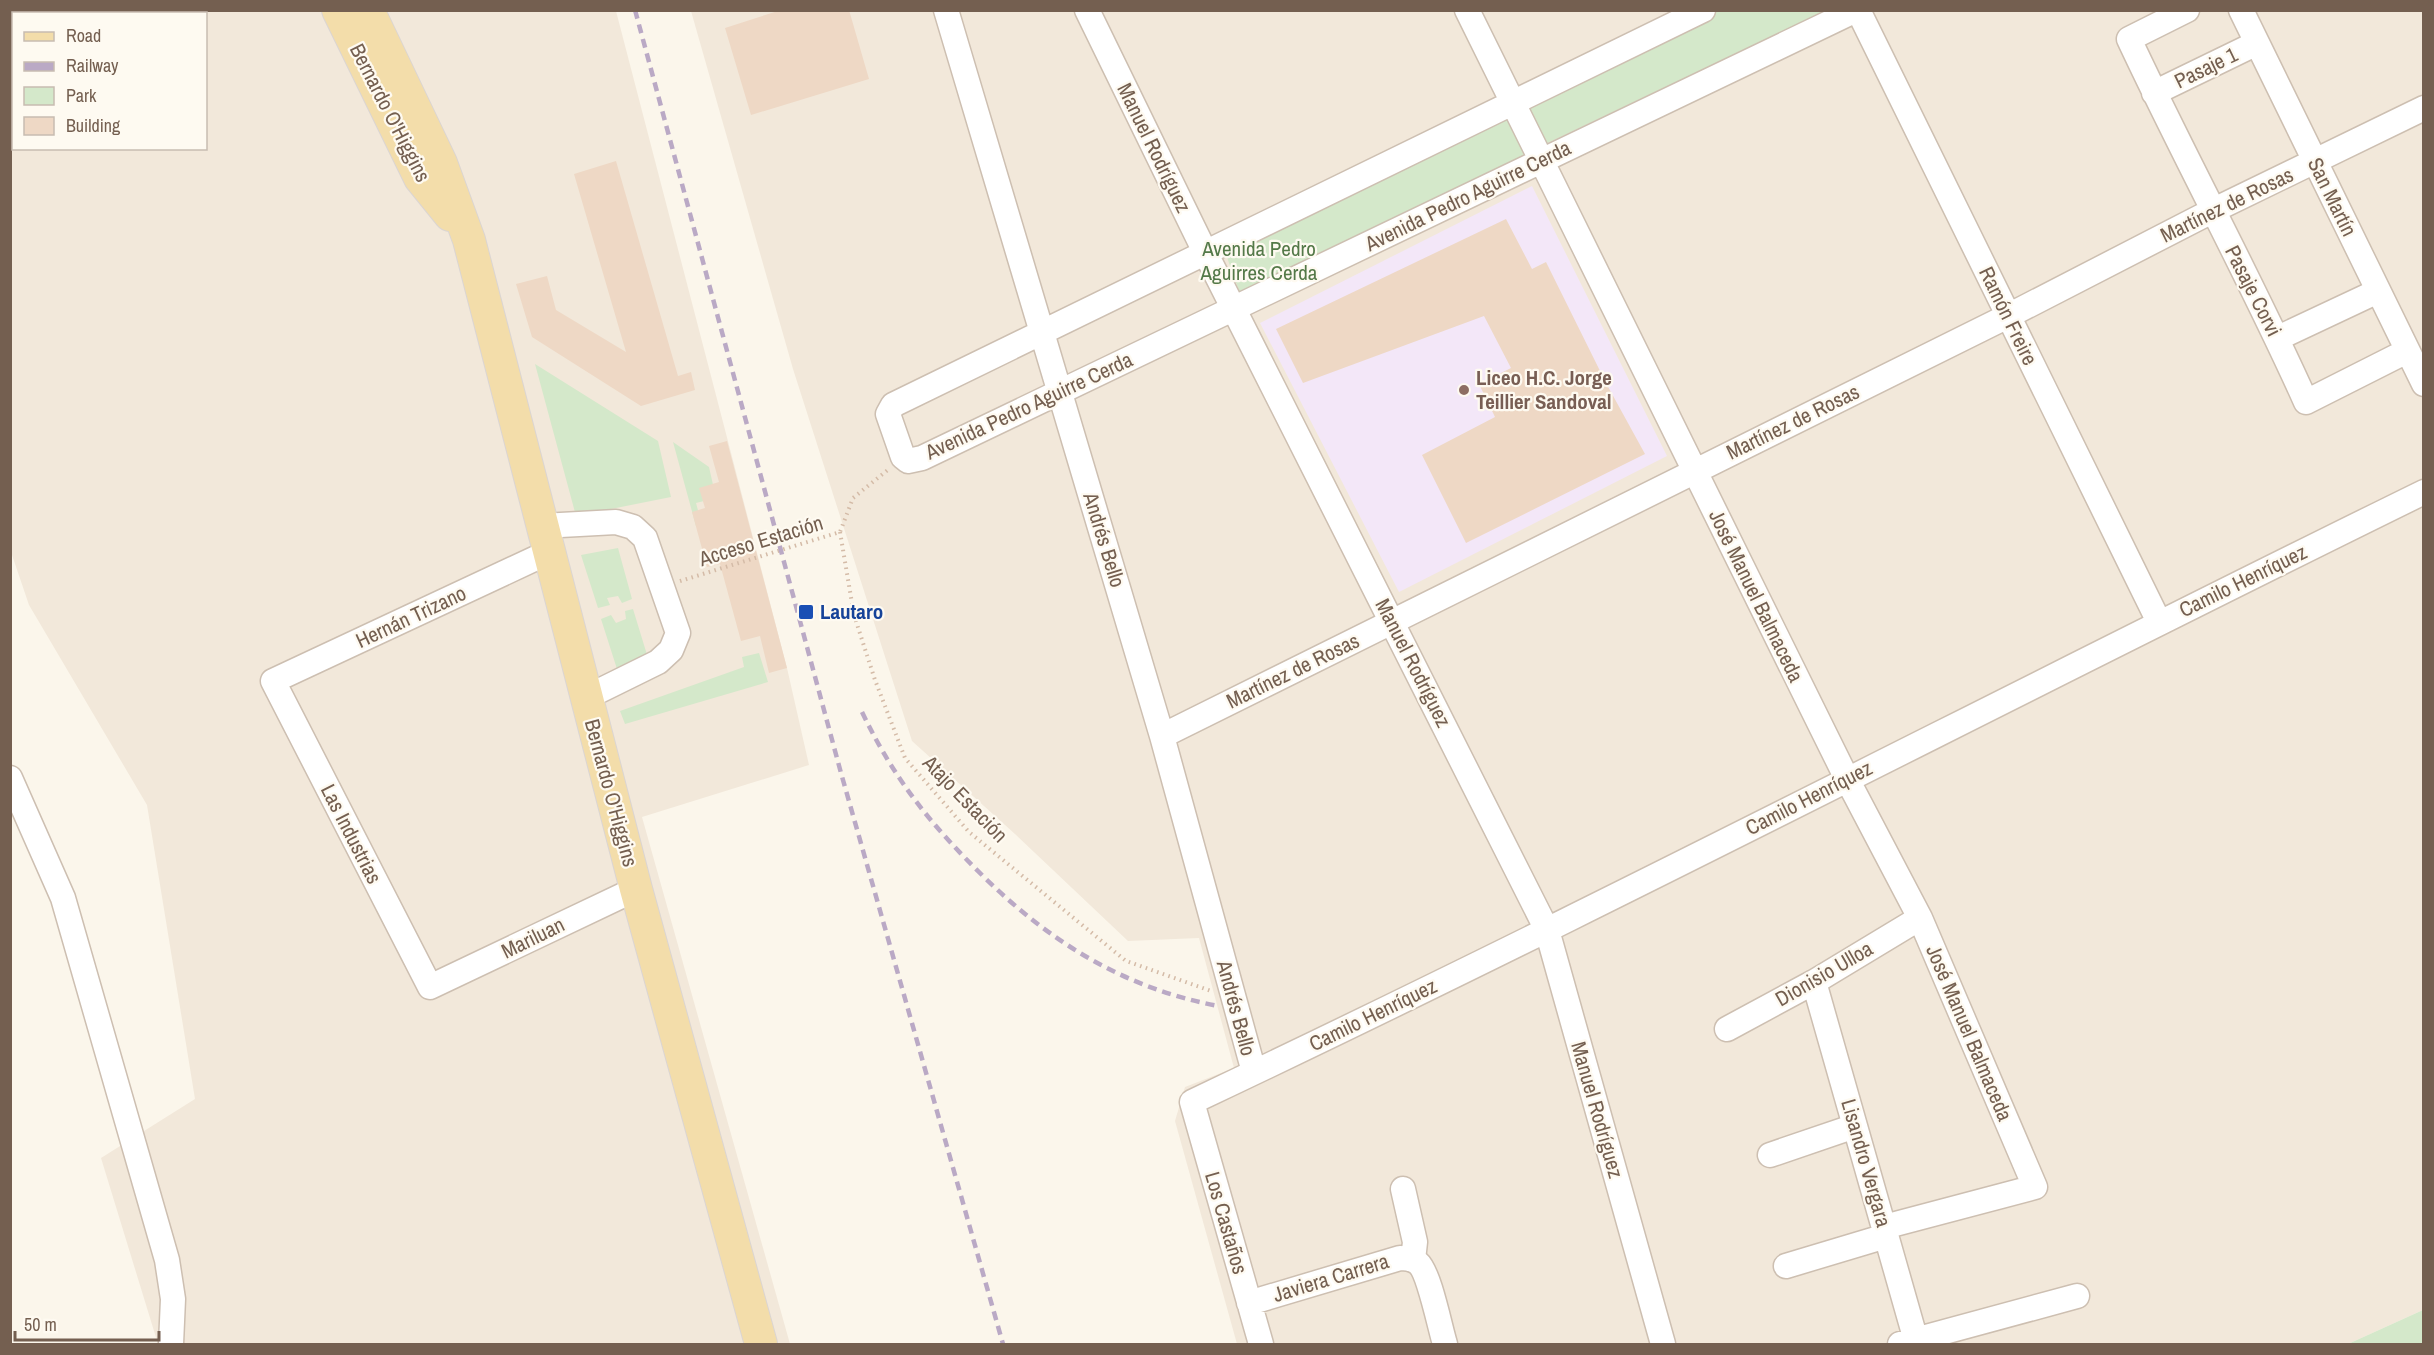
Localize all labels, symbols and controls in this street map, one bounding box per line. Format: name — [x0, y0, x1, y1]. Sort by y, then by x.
legend — [12, 12, 207, 150]
text: Road — [66, 23, 101, 48]
street label: Bernardo O'Higgins — [343, 39, 438, 187]
street label: Pasaje 1 — [2169, 40, 2243, 95]
text: Railway — [66, 53, 119, 78]
street label: Manuel Rodríguez — [1111, 78, 1198, 218]
text: Park — [66, 83, 97, 108]
text: Building — [66, 113, 121, 138]
street label: Avenida Pedro Aguirre Cerda — [1359, 133, 1576, 258]
street label: San Martín — [2301, 153, 2364, 241]
street label: Martínez de Rosas — [2155, 160, 2298, 249]
park label: Avenida Pedro Aguirres Cerda — [1200, 234, 1318, 287]
street label: Pasaje Corvi — [2218, 240, 2289, 341]
street label: Ramón Freire — [1972, 262, 2045, 370]
street label: Avenida Pedro Aguirre Cerda — [920, 345, 1138, 467]
place label: Liceo H.C. Jorge Teillier Sandoval — [1476, 363, 1612, 416]
street label: Martínez de Rosas — [1721, 377, 1864, 466]
marker: Liceo H.C. Jorge Teillier Sandoval — [1457, 383, 1471, 397]
street label: Andrés Bello — [1076, 488, 1133, 591]
street label: José Manuel Balmaceda — [1702, 505, 1811, 687]
street label: Acceso Estación — [694, 508, 826, 573]
street label: Camilo Henríquez — [2174, 537, 2312, 624]
street label: Hernán Trizano — [351, 578, 471, 655]
street label: Manuel Rodríguez — [1369, 594, 1458, 732]
place label: Lautaro — [820, 597, 883, 626]
marker: Lautaro — [797, 603, 815, 621]
street label: Martínez de Rosas — [1221, 626, 1364, 715]
street label: Bernardo O'Higgins — [578, 716, 645, 870]
street label: Atajo Estación — [916, 748, 1014, 849]
street label: Camilo Henríquez — [1740, 753, 1878, 842]
street label: Las Industrias — [314, 779, 389, 889]
street label: Mariluan — [496, 910, 569, 965]
street label: Dionisio Ulloa — [1770, 934, 1878, 1013]
street label: José Manuel Balmaceda — [1919, 940, 2020, 1126]
street label: Andrés Bello — [1210, 956, 1263, 1059]
street label: Camilo Henríquez — [1304, 971, 1442, 1058]
street label: Manuel Rodríguez — [1564, 1038, 1631, 1182]
street label: Lisandro Vergara — [1834, 1095, 1899, 1231]
street label: Los Castaños — [1198, 1168, 1255, 1277]
street label: Javiera Carrera — [1269, 1246, 1393, 1309]
scale bar — [15, 1304, 159, 1342]
text: 50 m — [24, 1312, 57, 1337]

